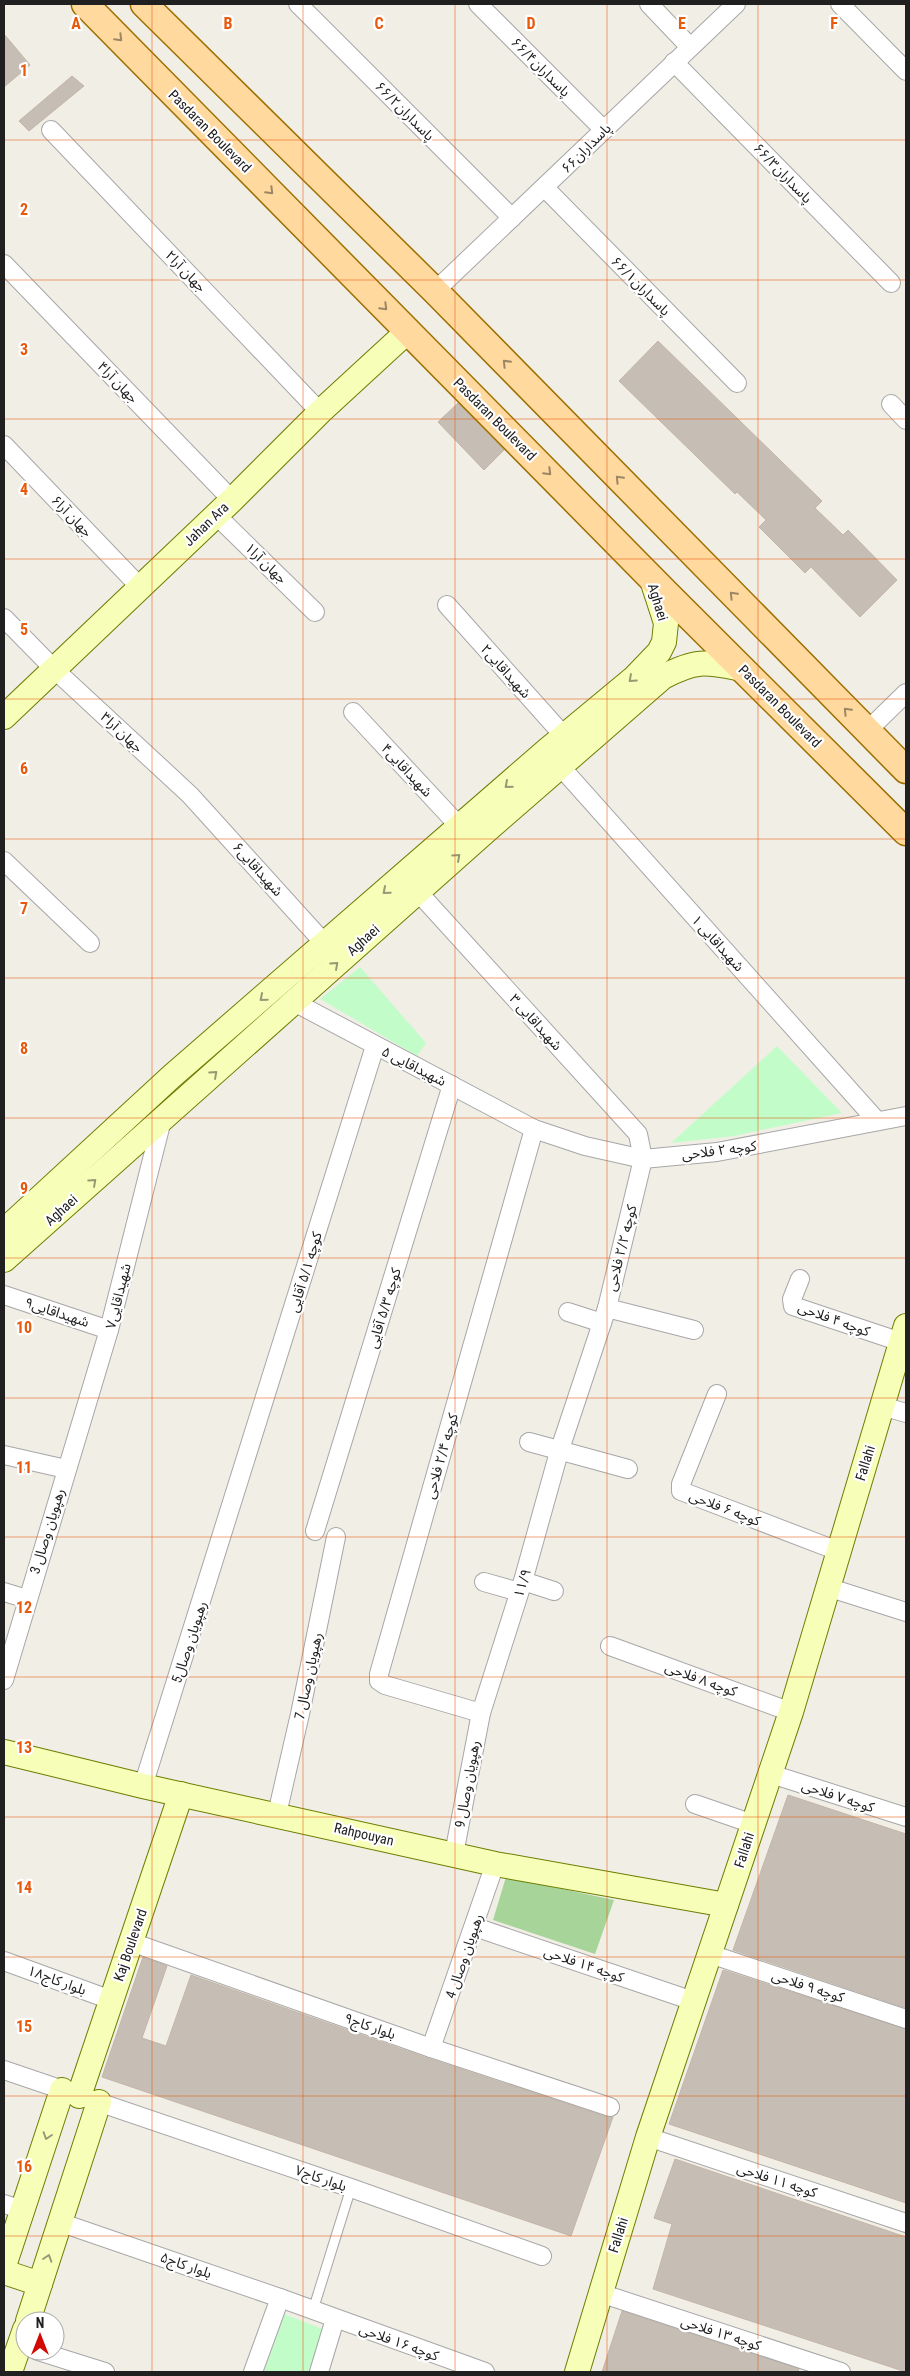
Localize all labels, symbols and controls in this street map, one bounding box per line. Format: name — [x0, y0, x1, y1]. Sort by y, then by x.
text: A — [71, 14, 81, 33]
text: B — [224, 14, 233, 33]
text: C — [374, 14, 384, 33]
text: D — [526, 14, 536, 33]
text: E — [678, 14, 686, 33]
text: F — [830, 14, 838, 33]
one-way arrow — [113, 33, 122, 42]
street label: پاسداران۶۶/۴ — [507, 34, 574, 101]
text: 1 — [20, 61, 28, 80]
street label: پاسداران۶۶/۲ — [371, 78, 438, 145]
street label: Pasdaran Boulevard — [165, 86, 255, 176]
street label: پاسداران۶۶ — [558, 120, 616, 178]
street label: پاسداران۶۶/۳ — [749, 140, 815, 208]
one-way arrow — [264, 186, 273, 195]
text: 2 — [20, 200, 28, 219]
street label: جهان آرا۲ — [162, 247, 210, 296]
street label: پاسداران۶۶/۱ — [607, 253, 674, 320]
one-way arrow — [378, 301, 387, 310]
text: 3 — [20, 340, 28, 359]
street label: جهان آرا۴ — [94, 358, 142, 407]
one-way arrow — [502, 360, 511, 369]
street label: Pasdaran Boulevard — [450, 374, 540, 464]
one-way arrow — [542, 467, 551, 476]
one-way arrow — [616, 476, 625, 485]
text: 4 — [20, 480, 28, 499]
street label: جهان آرا۶ — [48, 492, 96, 541]
street label: Jahan Ara — [180, 499, 232, 549]
street label: جهان آرا۱ — [241, 539, 290, 587]
street label: Aghaei — [645, 581, 671, 623]
one-way arrow — [730, 591, 739, 600]
text: 5 — [20, 620, 28, 639]
street label: شهیداقایی۲ — [477, 641, 534, 702]
street label: Pasdaran Boulevard — [735, 661, 825, 751]
one-way arrow — [628, 674, 637, 683]
one-way arrow — [844, 707, 853, 716]
street label: جهان آرا۳ — [97, 709, 146, 756]
street label: شهیداقایی۴ — [378, 740, 436, 801]
text: 6 — [20, 759, 28, 778]
one-way arrow — [505, 779, 514, 787]
street label: شهیداقایی۶ — [229, 839, 286, 900]
one-way arrow — [451, 854, 460, 863]
one-way arrow — [382, 886, 391, 895]
text: 7 — [20, 899, 28, 918]
street label: ۱ شهیداقایی — [688, 912, 747, 975]
street label: Aghaei — [343, 921, 383, 959]
one-way arrow — [330, 962, 339, 971]
street label: ۳ شهیداقایی — [506, 991, 565, 1054]
one-way arrow — [259, 992, 268, 1001]
text: 8 — [20, 1039, 28, 1058]
street label: ۵ شهیداقایی — [379, 1043, 449, 1090]
one-way arrow — [209, 1070, 218, 1079]
street label: کوچه ۲ فلاحی — [681, 1137, 758, 1165]
text: 9 — [20, 1179, 28, 1198]
one-way arrow — [87, 1179, 96, 1188]
street label: Aghaei — [41, 1191, 81, 1229]
street label: کوچه ۲/۲ فلاحی — [603, 1203, 641, 1293]
street label: کوچه ۵/۱ آقایی — [285, 1230, 327, 1315]
street label: شهیداقایی۷ — [102, 1262, 135, 1331]
street label: کوچه ۵/۳ آقایی — [364, 1266, 406, 1351]
street label: شهیداقایی۹ — [22, 1294, 91, 1331]
street label: کوچه ۴ فلاحی — [795, 1299, 872, 1341]
text: 10 — [16, 1318, 32, 1337]
street label: کوچه ۲/۴ فلاحی — [421, 1411, 463, 1501]
street label: Fallahi — [852, 1443, 878, 1483]
text: 11 — [16, 1458, 32, 1477]
street label: 3 رهپویان وصال — [26, 1486, 70, 1576]
street label: کوچه ۶ فلاحی — [686, 1487, 763, 1531]
street label: ۱۱/۹ — [510, 1567, 534, 1599]
text: 12 — [16, 1598, 32, 1617]
street label: رهپویان وصال5 — [168, 1599, 212, 1686]
street label: 7 رهپویان وصال — [291, 1631, 327, 1721]
street label: کوچه ۸ فلاحی — [662, 1659, 739, 1701]
text: 13 — [16, 1738, 32, 1757]
street label: 9 رهپویان وصال — [451, 1739, 485, 1829]
street label: کوچه ۷ فلاحی — [799, 1777, 876, 1817]
street label: Rahpouyan — [333, 1819, 395, 1849]
street label: Fallahi — [731, 1830, 757, 1870]
text: 14 — [16, 1878, 32, 1897]
street label: Kaj Boulevard — [110, 1907, 150, 1983]
street label: 4 رهپویان وصال — [442, 1912, 488, 2001]
street label: کوچه ۱۴ فلاحی — [541, 1943, 626, 1987]
street label: بلوار کاج۱۸ — [25, 1962, 89, 2001]
street label: کوچه ۹ فلاحی — [769, 1967, 846, 2007]
street label: بلوار کاج۹ — [341, 2010, 398, 2045]
text: 15 — [16, 2017, 32, 2036]
one-way arrow — [43, 2132, 53, 2140]
text: 16 — [16, 2157, 32, 2176]
street label: کوچه ۱۱ فلاحی — [734, 2160, 819, 2202]
street label: بلوار کاج۷ — [292, 2162, 349, 2197]
street label: Fallahi — [605, 2215, 631, 2255]
street label: بلوار کاج۵ — [157, 2249, 214, 2284]
one-way arrow — [42, 2254, 52, 2263]
north arrow — [15, 2311, 65, 2361]
street label: کوچه ۱۳ فلاحی — [678, 2313, 763, 2355]
text: N — [36, 2315, 44, 2331]
street label: کوچه ۱۶ فلاحی — [357, 2320, 441, 2366]

